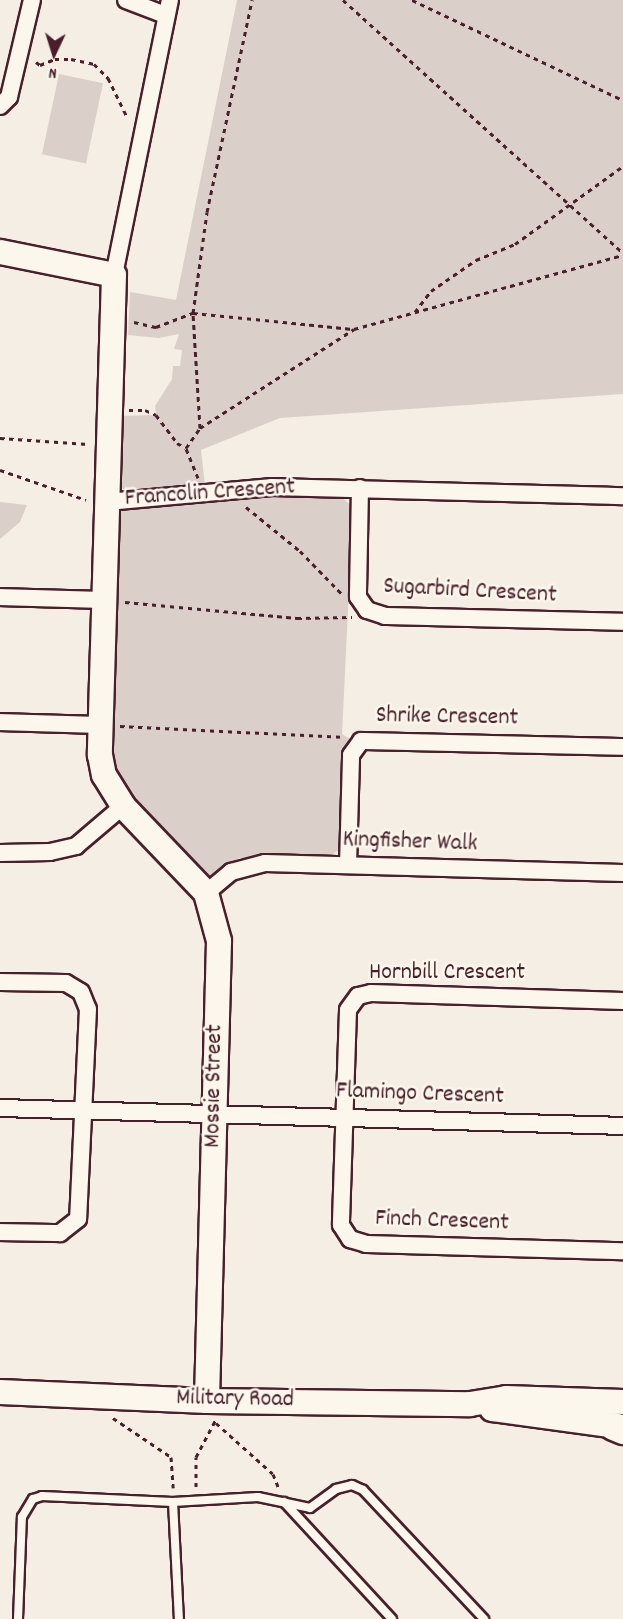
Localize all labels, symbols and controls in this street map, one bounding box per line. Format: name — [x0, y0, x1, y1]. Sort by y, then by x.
north arrow — [24, 24, 84, 84]
text: N — [48, 61, 57, 84]
street label: Francolin Crescent — [124, 474, 296, 514]
street label: Sugarbird Crescent — [383, 573, 557, 611]
street label: Shrike Crescent — [376, 702, 518, 734]
street label: Kingfisher Walk — [342, 826, 478, 860]
street label: Hornbill Crescent — [369, 960, 525, 988]
street label: Mossie Street — [200, 1024, 230, 1148]
street label: Flamingo Crescent — [336, 1078, 504, 1112]
street label: Finch Crescent — [375, 1205, 509, 1239]
street label: Military Road — [176, 1385, 294, 1415]

